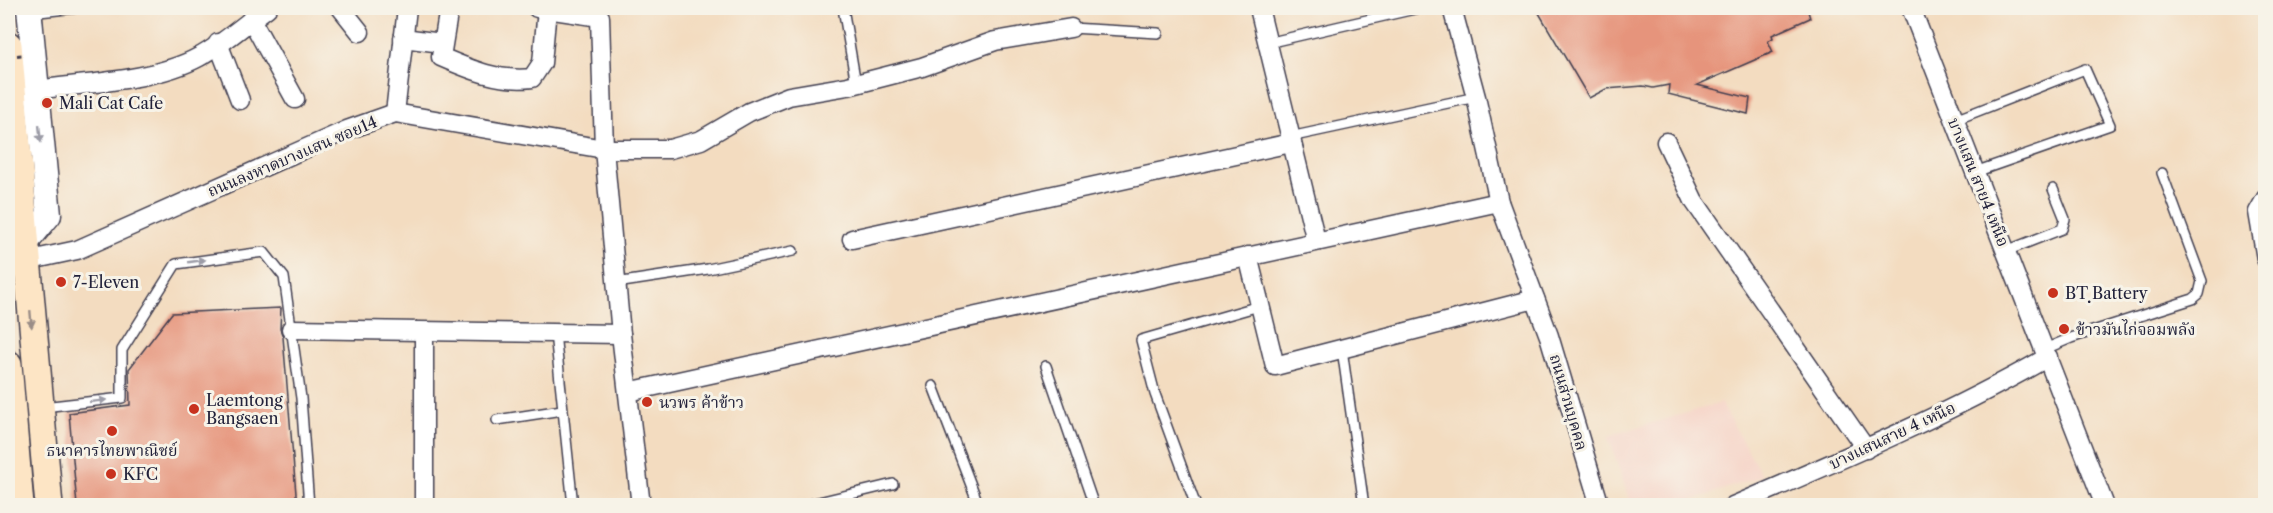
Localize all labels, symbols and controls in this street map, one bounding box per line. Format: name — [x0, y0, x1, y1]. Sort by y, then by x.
place label: Mali Cat Cafe — [59, 93, 163, 113]
marker: Mali Cat Cafe — [40, 96, 54, 110]
street label: ถนนลงหาดบางแสน ซอย14 — [204, 111, 380, 201]
street label: บางแสน สาย4 เหนือ — [1944, 115, 2014, 249]
one-way arrow — [35, 125, 45, 144]
one-way arrow — [188, 257, 207, 266]
place label: 7-Eleven — [73, 272, 139, 292]
marker: 7-Eleven — [54, 275, 68, 289]
place label: BT ฺBattery — [2065, 283, 2149, 303]
marker: BT ฺBattery — [2046, 286, 2060, 300]
one-way arrow — [26, 310, 36, 329]
place label: ข้าวมันไก่จอมพลัง — [2076, 319, 2196, 339]
marker: ข้าวมันไก่จอมพลัง — [2057, 322, 2071, 336]
street label: ถนนส่วนบุคคล — [1544, 351, 1592, 453]
place label: Laemtong Bangsaen — [206, 390, 283, 428]
place label: นวพร ค้าข้าว — [659, 392, 744, 412]
marker: นวพร ค้าข้าว — [640, 395, 654, 409]
one-way arrow — [88, 396, 107, 406]
street label: บางแสนสาย 4 เหนือ — [1826, 397, 1958, 473]
marker: Laemtong Bangsaen — [187, 402, 201, 416]
marker: ธนาคารไทยพาณิชย์ — [105, 424, 119, 438]
place label: ธนาคารไทยพาณิชย์ — [46, 440, 178, 460]
place label: KFC — [123, 464, 158, 484]
marker: KFC — [104, 467, 118, 481]

